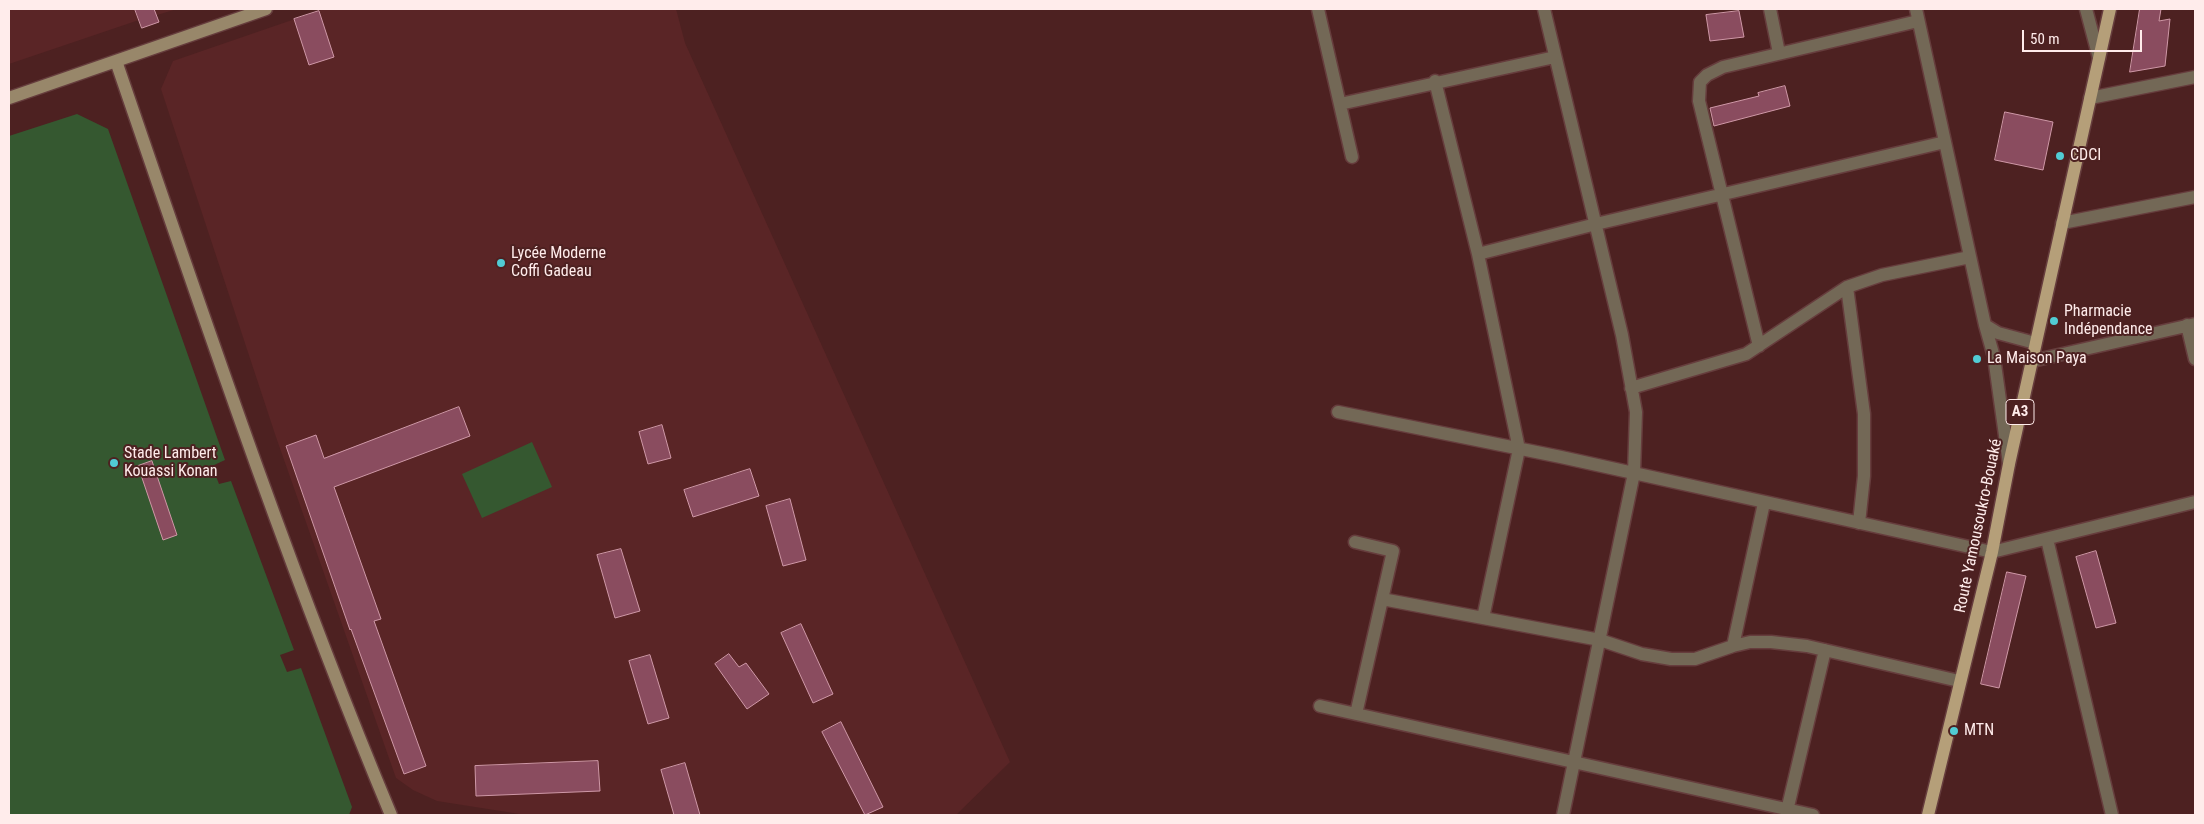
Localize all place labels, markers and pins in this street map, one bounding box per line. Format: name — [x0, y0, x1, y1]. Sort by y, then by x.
place label: CDCI — [2070, 146, 2101, 166]
marker: CDCI — [2054, 150, 2066, 162]
place label: Lycée Moderne Coffi Gadeau — [511, 244, 606, 282]
marker: Lycée Moderne Coffi Gadeau — [495, 257, 507, 269]
place label: Pharmacie Indépendance — [2064, 302, 2153, 340]
marker: Pharmacie Indépendance — [2048, 315, 2060, 327]
place label: La Maison Paya — [1987, 349, 2087, 369]
marker: La Maison Paya — [1971, 353, 1983, 365]
place label: Stade Lambert Kouassi Konan — [124, 444, 218, 482]
marker: Stade Lambert Kouassi Konan — [108, 457, 120, 469]
place label: MTN — [1964, 721, 1994, 741]
marker: MTN — [1948, 725, 1960, 737]

